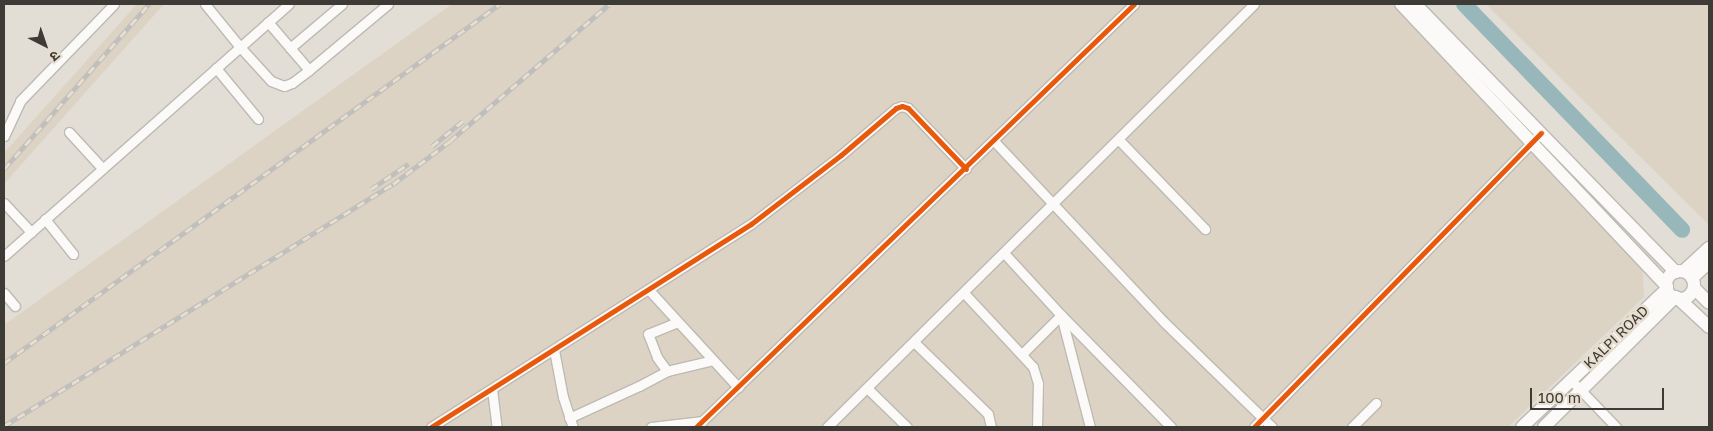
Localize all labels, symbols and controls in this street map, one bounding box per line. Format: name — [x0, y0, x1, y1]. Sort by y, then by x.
north arrow — [20, 20, 70, 70]
text: उ — [47, 48, 64, 66]
street label: KALPI ROAD — [1580, 302, 1652, 372]
scale bar — [1533, 378, 1667, 410]
text: 100 m — [1538, 388, 1581, 406]

